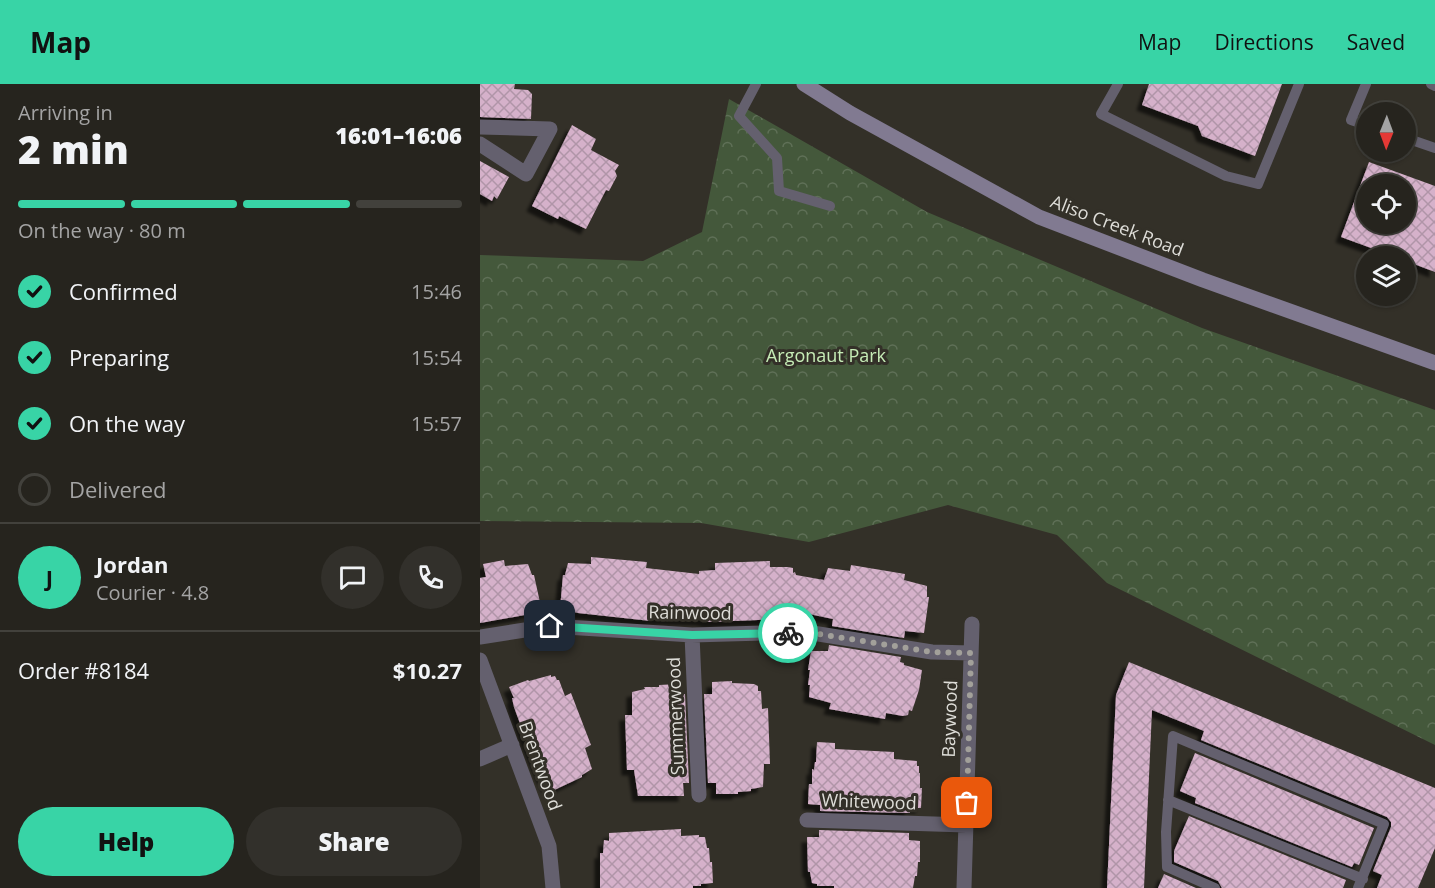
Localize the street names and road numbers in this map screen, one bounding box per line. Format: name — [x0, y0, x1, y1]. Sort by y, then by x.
street label: Aliso Creek Road — [1047, 189, 1187, 261]
street label: Rainwood — [648, 599, 732, 625]
street label: Summerwood — [661, 656, 689, 776]
street label: Baywood — [936, 680, 962, 758]
street label: Brentwood — [514, 718, 568, 814]
street label: Whitewood — [821, 787, 917, 815]

